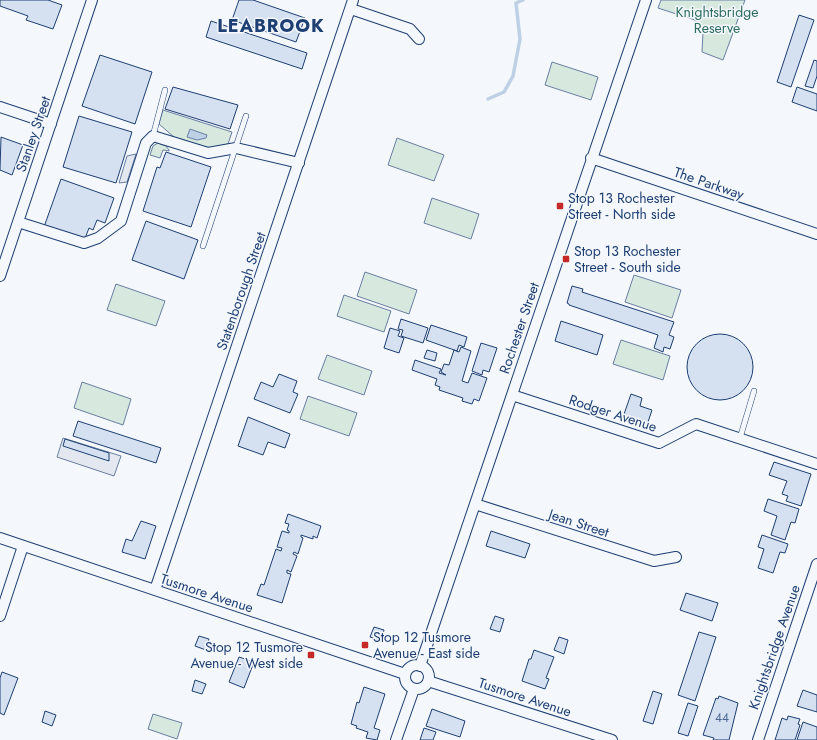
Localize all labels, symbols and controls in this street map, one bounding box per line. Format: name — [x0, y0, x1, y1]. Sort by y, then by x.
park label: Knightsbridge Reserve — [676, 2, 758, 38]
district label: LEABROOK — [217, 13, 325, 39]
street label: Stanley Street — [11, 93, 56, 175]
street label: The Parkway — [671, 162, 747, 205]
place label: Stop 13 Rochester Street - North side — [568, 188, 675, 224]
marker: Stop 13 Rochester Street - North side — [555, 201, 565, 211]
street label: Statenborough Street — [211, 229, 271, 353]
place label: Stop 13 Rochester Street - South side — [574, 241, 681, 277]
marker: Stop 13 Rochester Street - South side — [561, 254, 571, 264]
street label: Rochester Street — [494, 279, 544, 376]
street label: Rodger Avenue — [567, 389, 659, 437]
street label: Jean Street — [544, 503, 612, 542]
street label: Tusmore Avenue — [158, 569, 256, 617]
street label: Knightsbridge Avenue — [743, 582, 805, 712]
place label: Stop 12 Tusmore Avenue - East side — [373, 627, 480, 663]
place label: Stop 12 Tusmore Avenue - West side — [190, 637, 303, 673]
marker: Stop 12 Tusmore Avenue - East side — [360, 640, 370, 650]
marker: Stop 12 Tusmore Avenue - West side — [306, 650, 316, 660]
street label: Tusmore Avenue — [476, 673, 574, 721]
house number: 44 — [715, 709, 729, 727]

